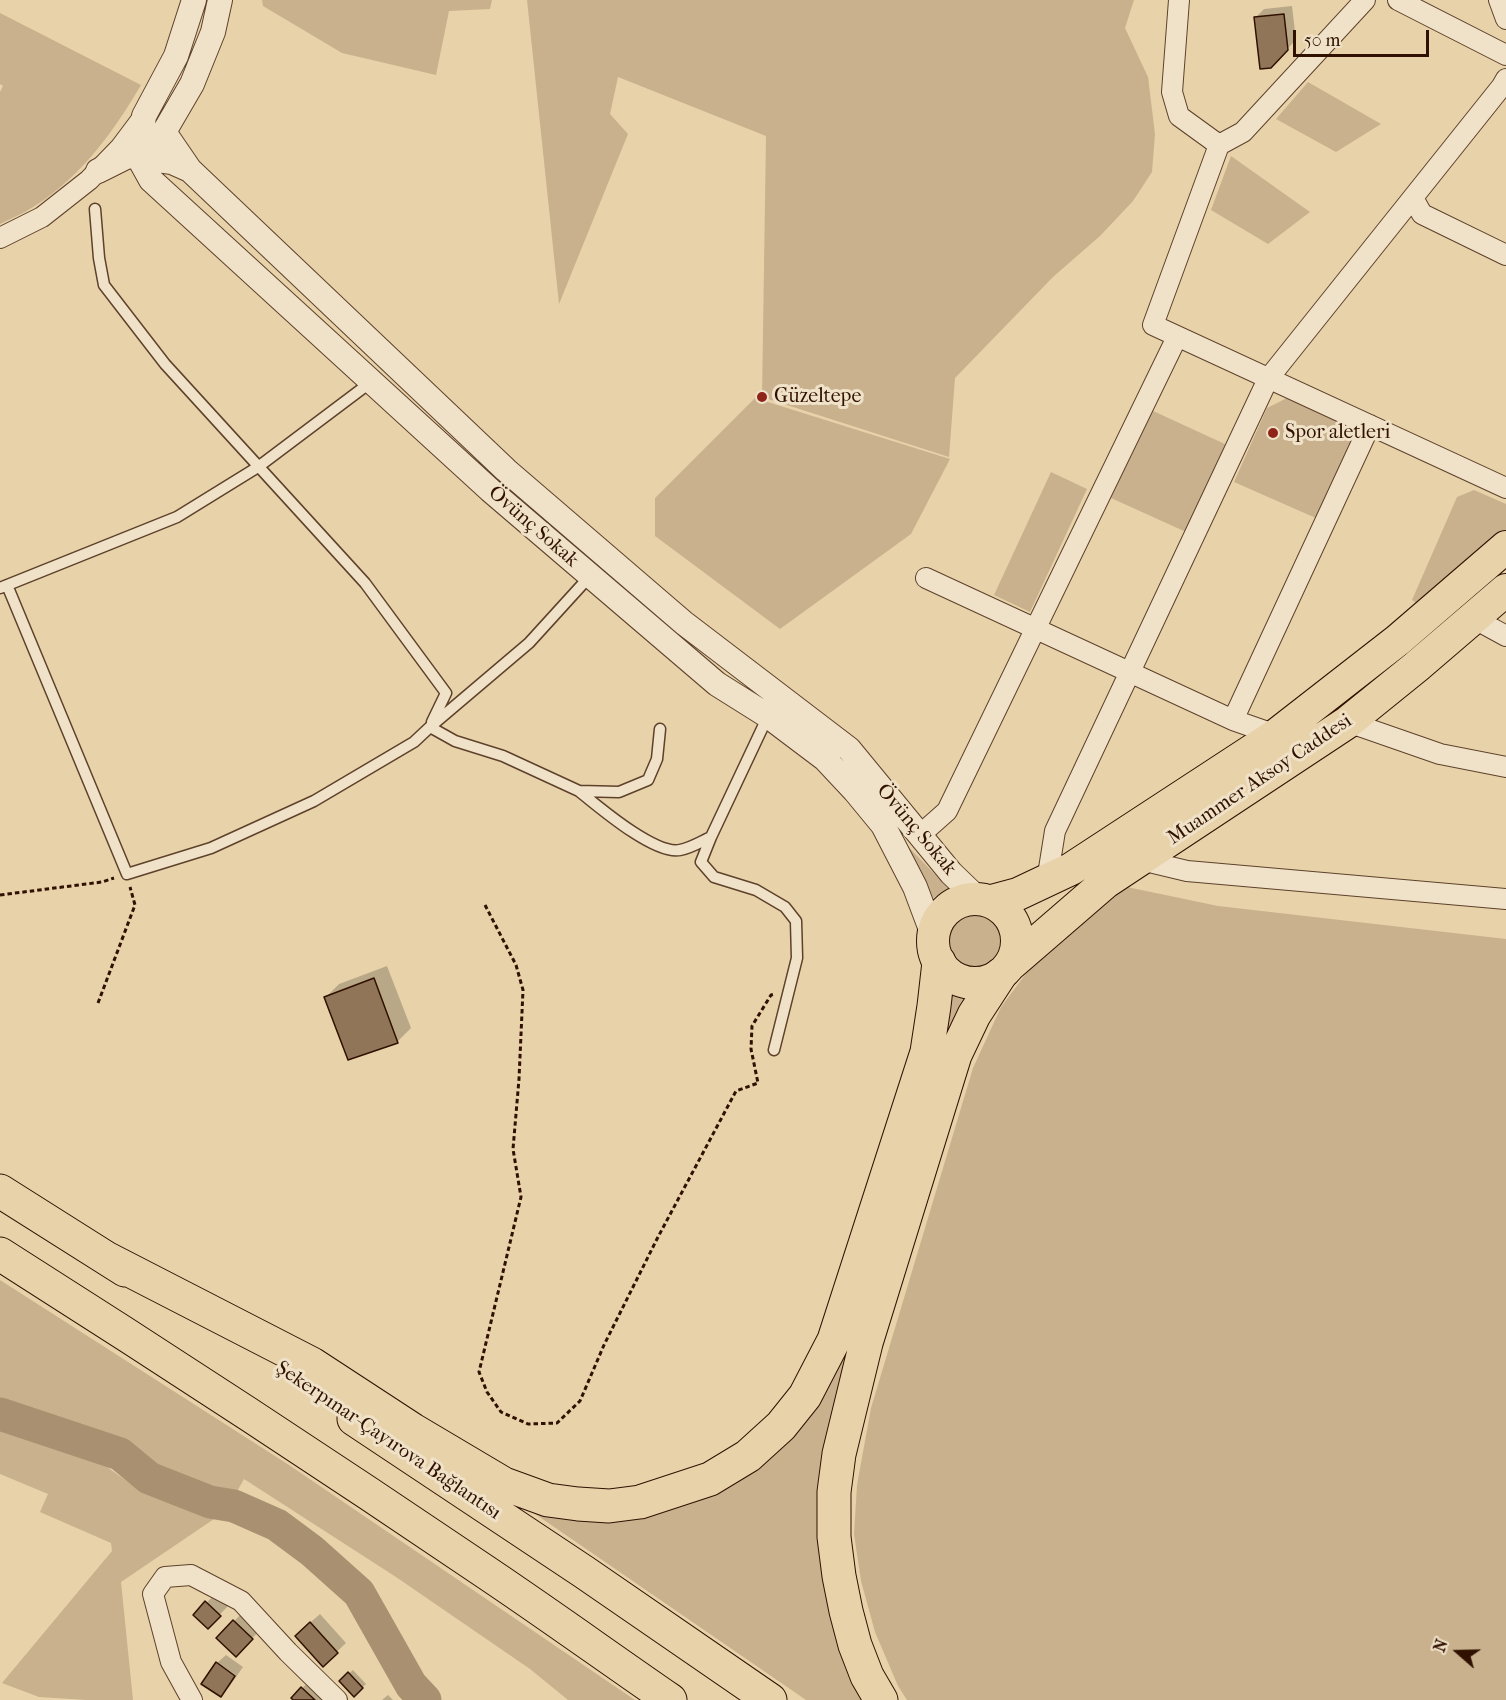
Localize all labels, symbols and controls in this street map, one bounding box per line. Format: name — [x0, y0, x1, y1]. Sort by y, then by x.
scale bar — [1296, 18, 1432, 56]
text: 50 m — [1304, 30, 1340, 51]
place label: Güzeltepe — [774, 385, 861, 409]
marker: Güzeltepe — [755, 390, 769, 404]
place label: Spor aletleri — [1285, 421, 1390, 445]
marker: Spor aletleri — [1266, 426, 1280, 440]
street label: Övünç Sokak — [483, 481, 583, 573]
street label: Muammer Aksoy Caddesi — [1163, 709, 1357, 851]
street label: Övünç Sokak — [871, 779, 961, 881]
street label: Şekerpınar-Çayırova Bağlantısı — [271, 1357, 505, 1525]
north arrow — [1428, 1622, 1488, 1682]
text: N — [1430, 1637, 1452, 1655]

